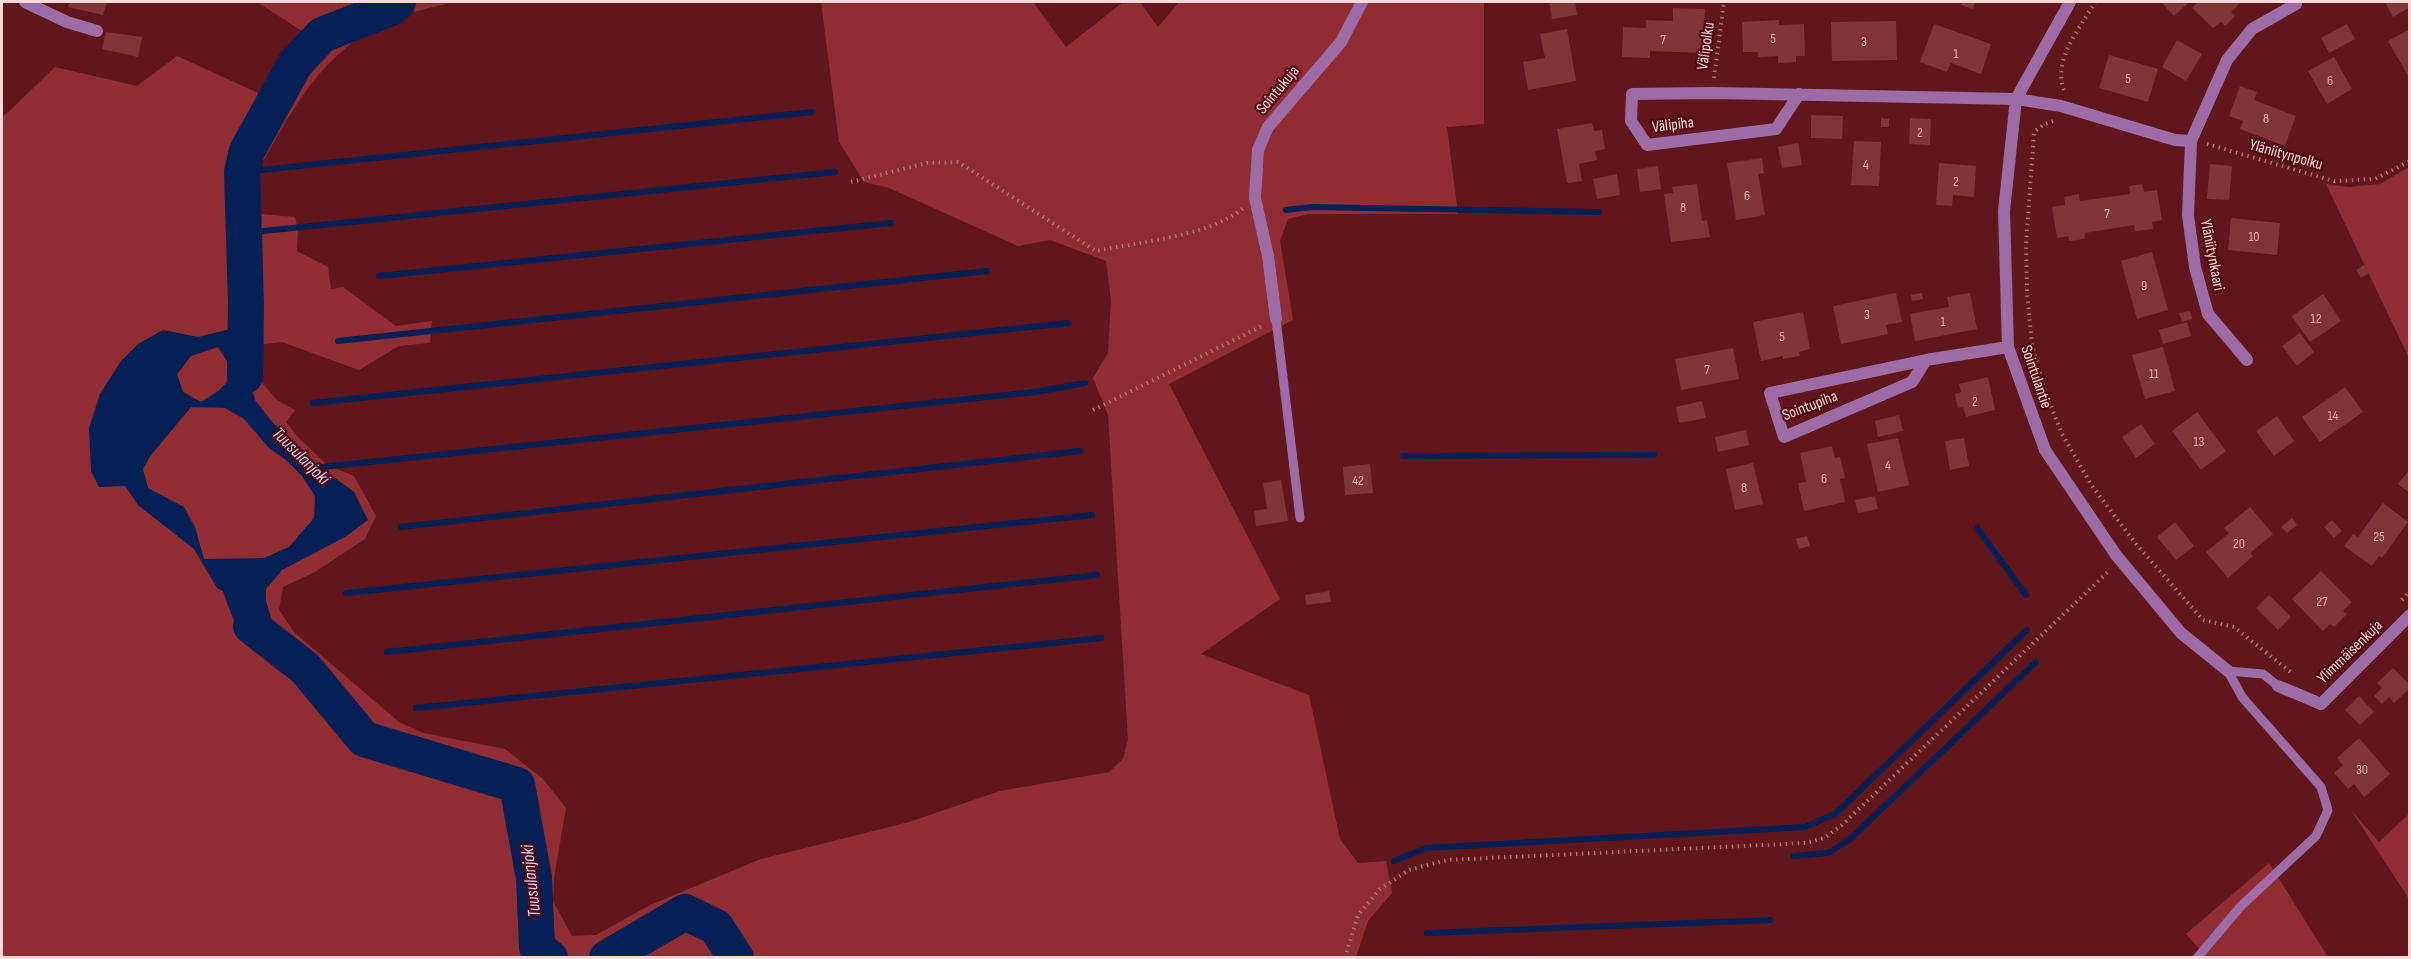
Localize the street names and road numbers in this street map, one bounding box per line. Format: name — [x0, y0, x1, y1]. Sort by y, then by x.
street label: Välipolku — [1693, 21, 1719, 71]
street label: Sointukuja — [1252, 62, 1304, 118]
street label: Välipiha — [1651, 113, 1695, 137]
street label: Yläniitynpolku — [2247, 135, 2325, 175]
street label: Yläniitynkaari — [2196, 218, 2228, 292]
street label: Sointulantie — [2016, 343, 2056, 411]
street label: Sointupiha — [1780, 387, 1840, 425]
street label: Ylimmäisenkuja — [2313, 616, 2387, 688]

